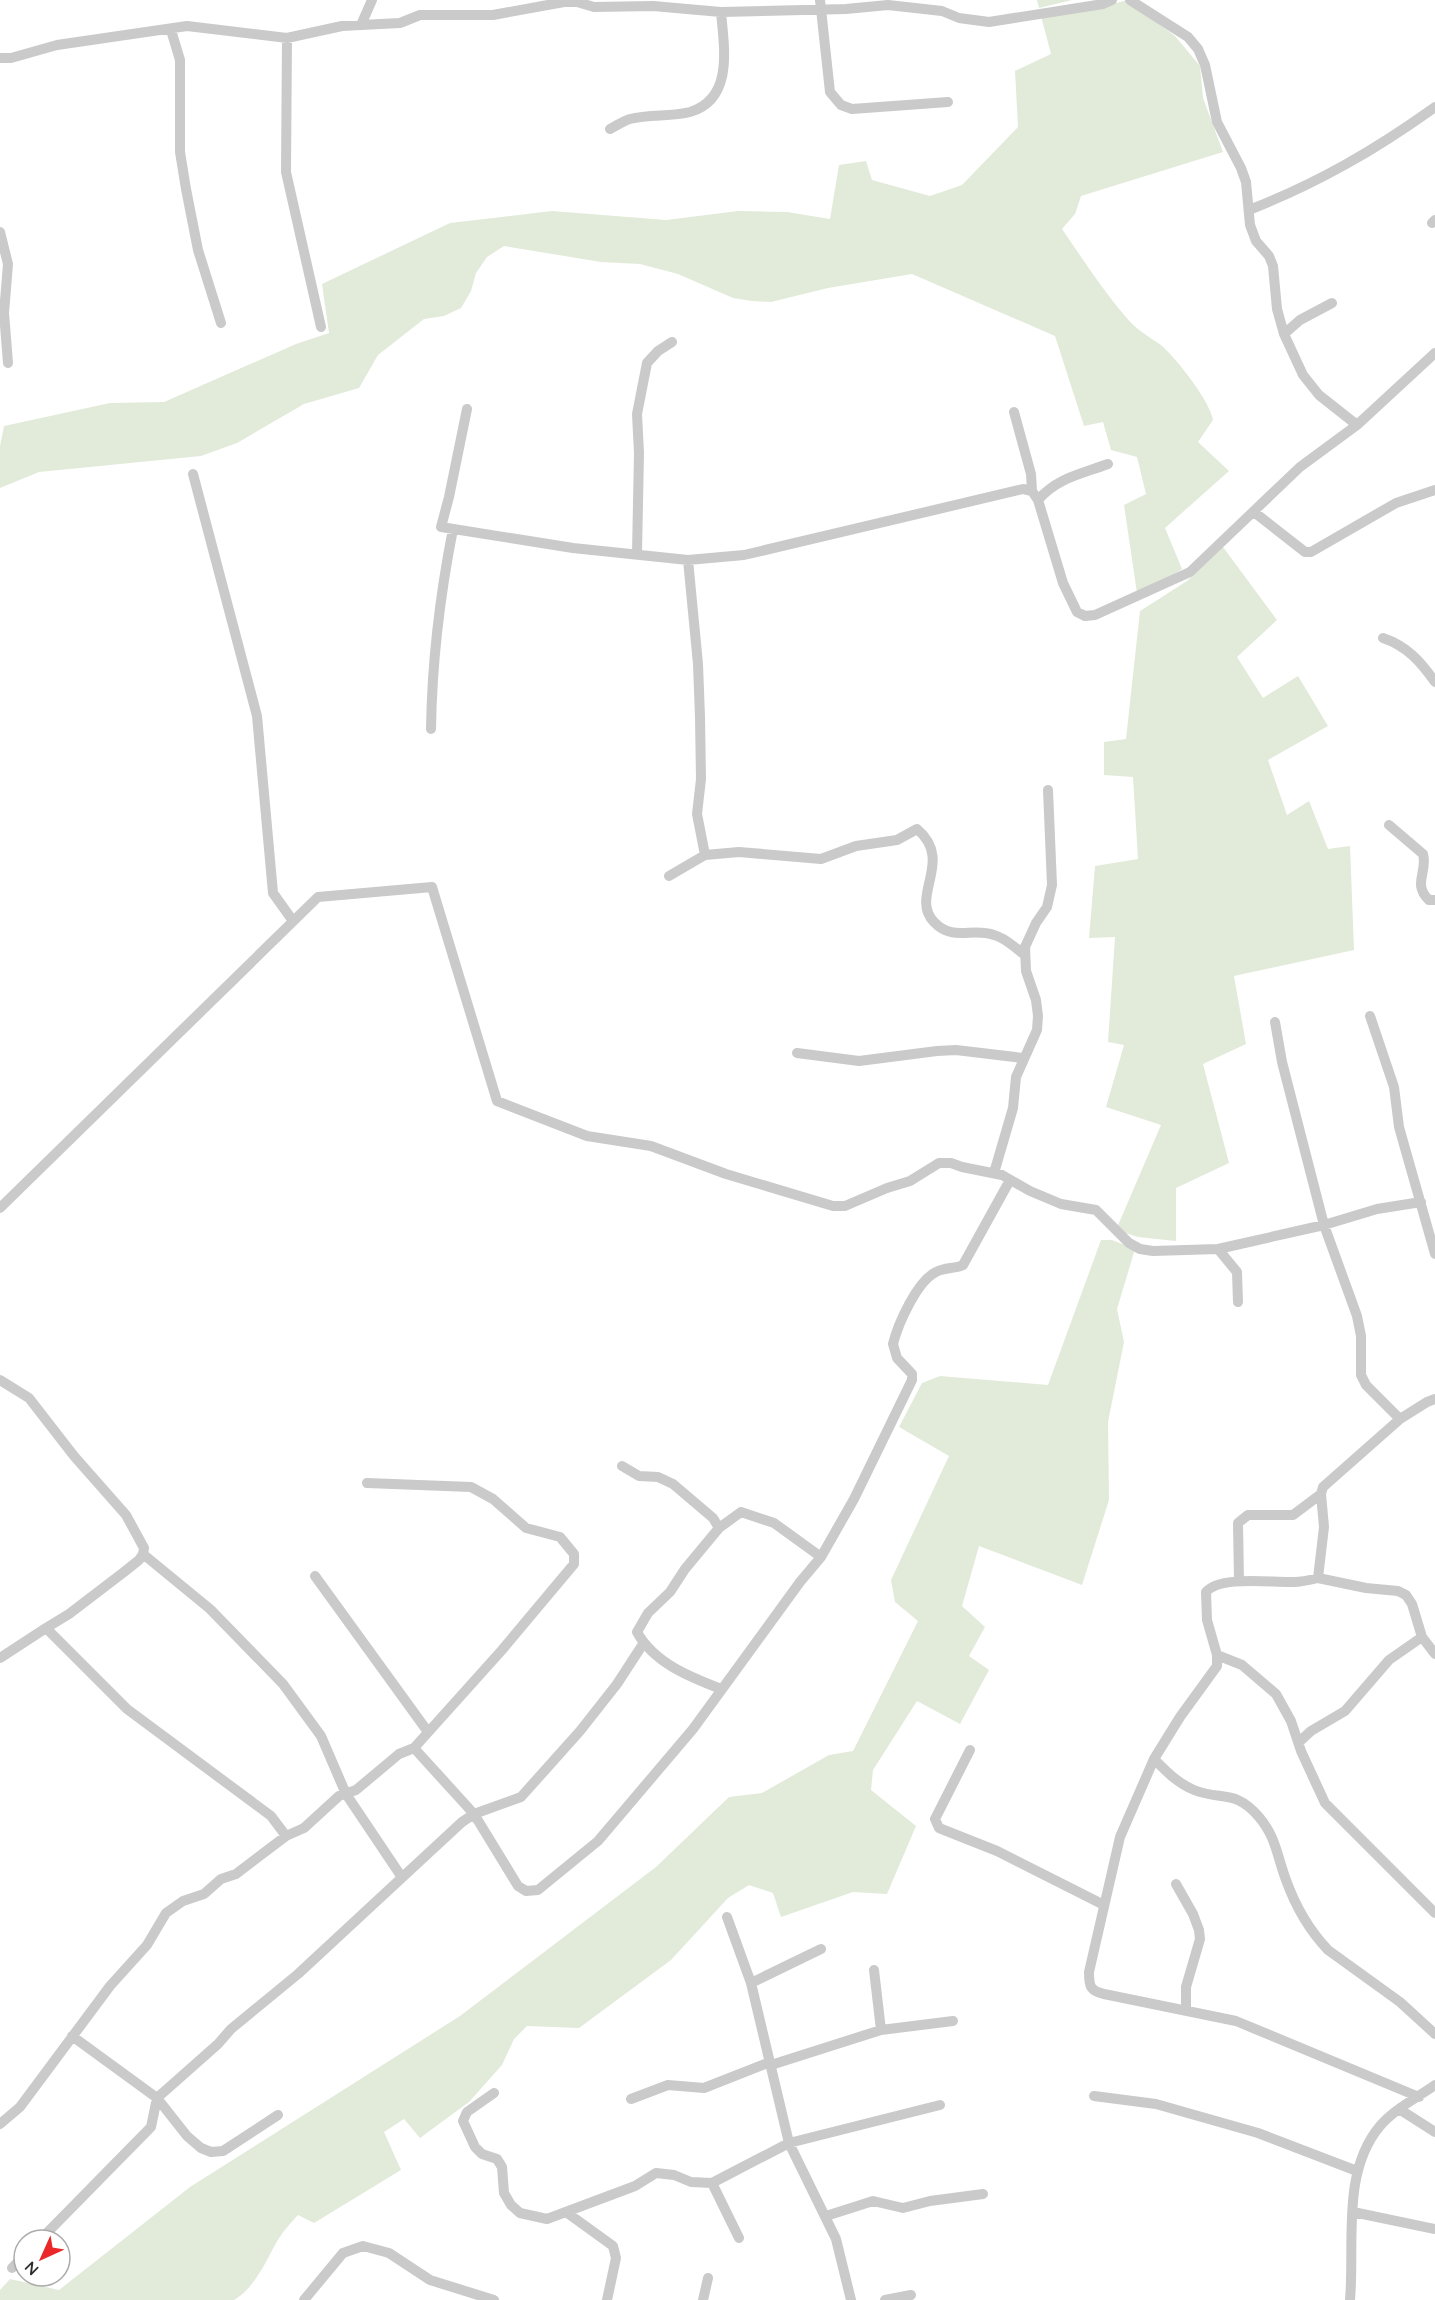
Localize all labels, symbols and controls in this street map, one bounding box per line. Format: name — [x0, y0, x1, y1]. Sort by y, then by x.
north arrow — [12, 2228, 72, 2288]
text: N — [20, 2257, 43, 2280]

